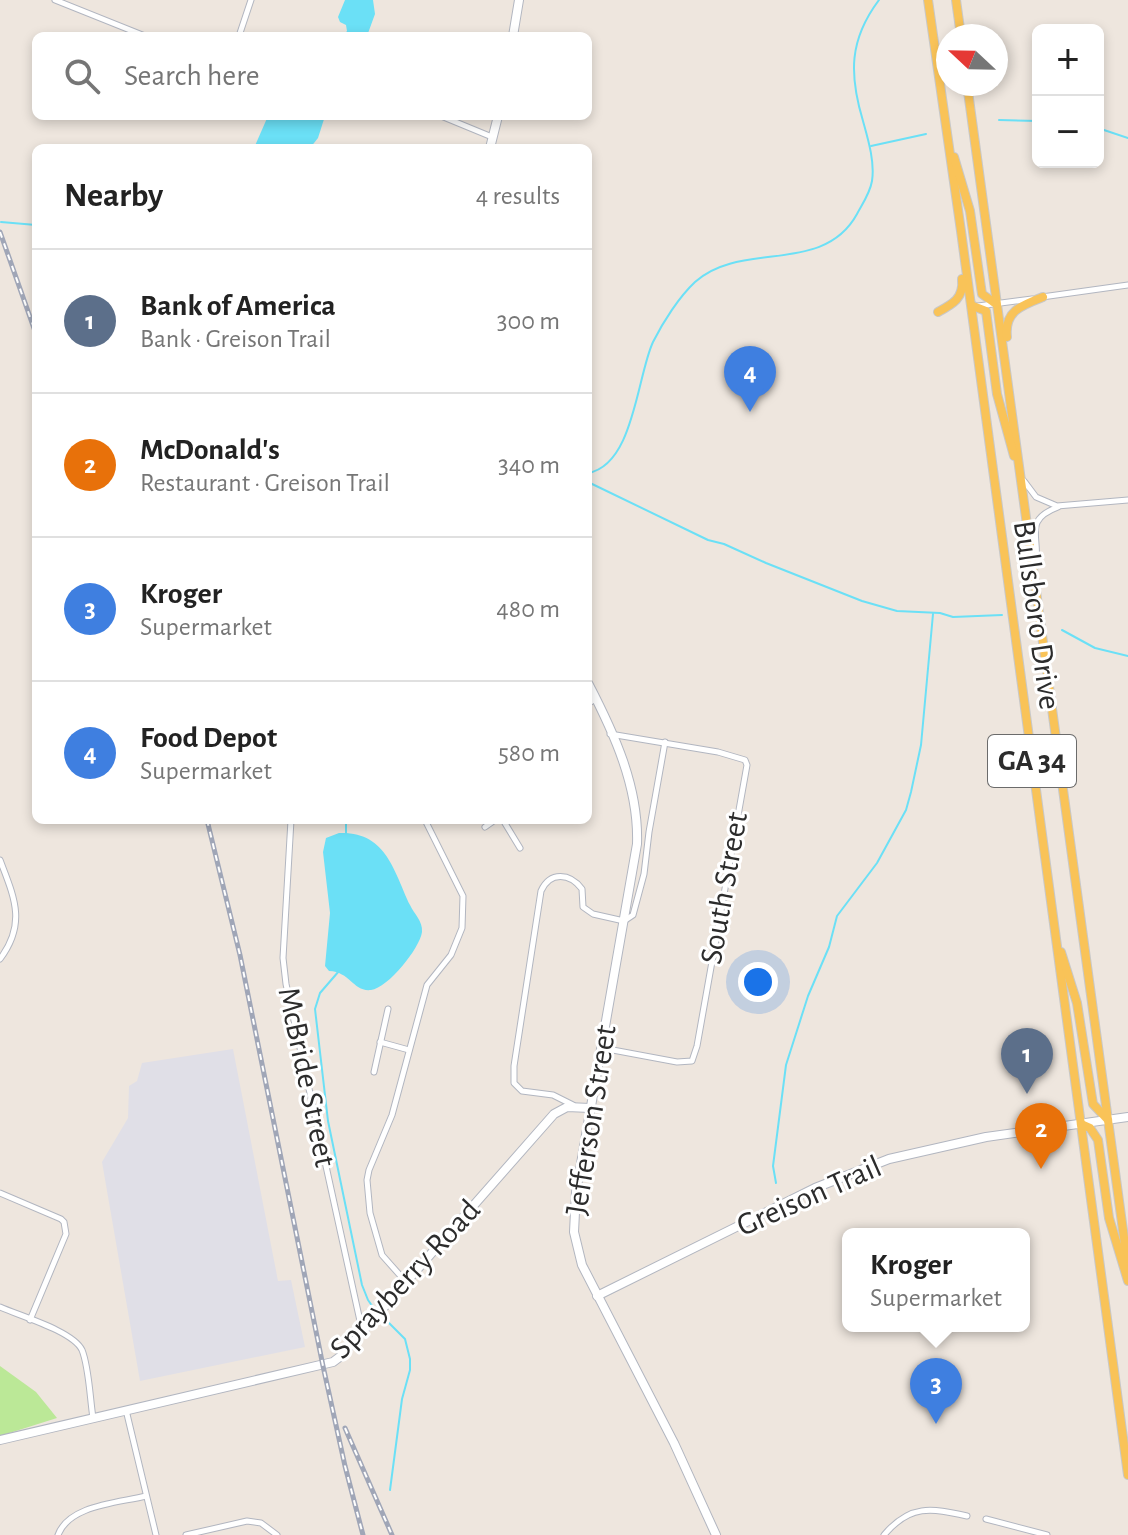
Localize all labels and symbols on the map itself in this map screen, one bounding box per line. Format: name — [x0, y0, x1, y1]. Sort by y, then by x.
north arrow — [936, 24, 1008, 96]
pin: 4 — [724, 346, 776, 412]
street label: Bullsboro Drive — [1008, 518, 1066, 712]
road number: GA 34 — [988, 735, 1076, 787]
street label: South Street — [695, 809, 753, 967]
your location — [738, 962, 778, 1002]
street label: McBride Street — [272, 984, 342, 1170]
street label: Jefferson Street — [560, 1023, 622, 1217]
pin: 1 — [1001, 1028, 1053, 1094]
pin: 2 — [1015, 1103, 1067, 1169]
street label: Greison Trail — [732, 1150, 886, 1242]
street label: Sprayberry Road — [324, 1194, 486, 1364]
pin: 3 — [910, 1358, 962, 1424]

